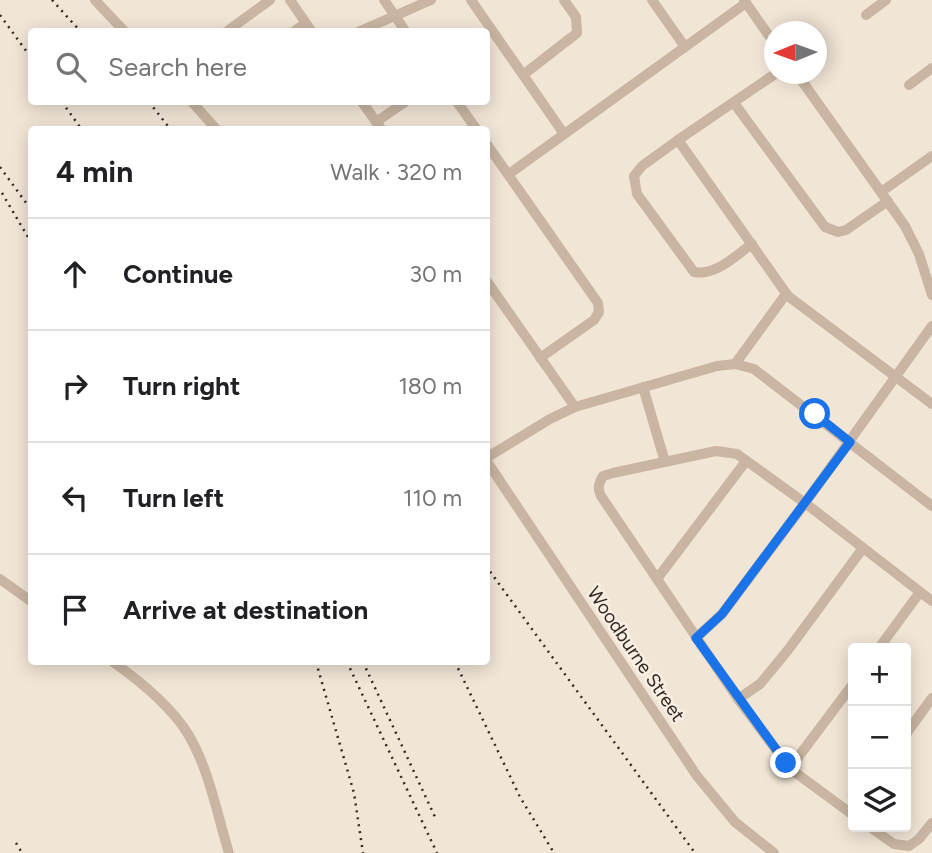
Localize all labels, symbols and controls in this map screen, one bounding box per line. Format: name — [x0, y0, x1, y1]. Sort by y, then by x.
north arrow — [764, 21, 827, 84]
search box — [28, 28, 490, 105]
icon: search — [52, 48, 90, 86]
text: Search here — [108, 51, 247, 83]
text: 4 min — [56, 153, 133, 190]
text: Walk · 320 m — [330, 158, 462, 186]
icon: ahead — [56, 255, 94, 293]
text: Continue — [123, 258, 233, 290]
text: 30 m — [409, 260, 462, 288]
icon: right — [56, 367, 94, 405]
text: Turn right — [123, 370, 240, 402]
text: 180 m — [398, 372, 462, 400]
route start — [799, 398, 830, 429]
icon: left — [56, 479, 94, 517]
text: Turn left — [123, 482, 224, 514]
text: 110 m — [403, 484, 462, 512]
street label: Woodburne Street — [582, 582, 690, 726]
icon: arrive — [56, 591, 94, 629]
text: Arrive at destination — [123, 594, 368, 626]
map controls — [848, 643, 911, 832]
button: + — [848, 643, 911, 706]
button: − — [848, 706, 911, 769]
route end — [770, 747, 801, 778]
button: layers — [848, 769, 911, 832]

